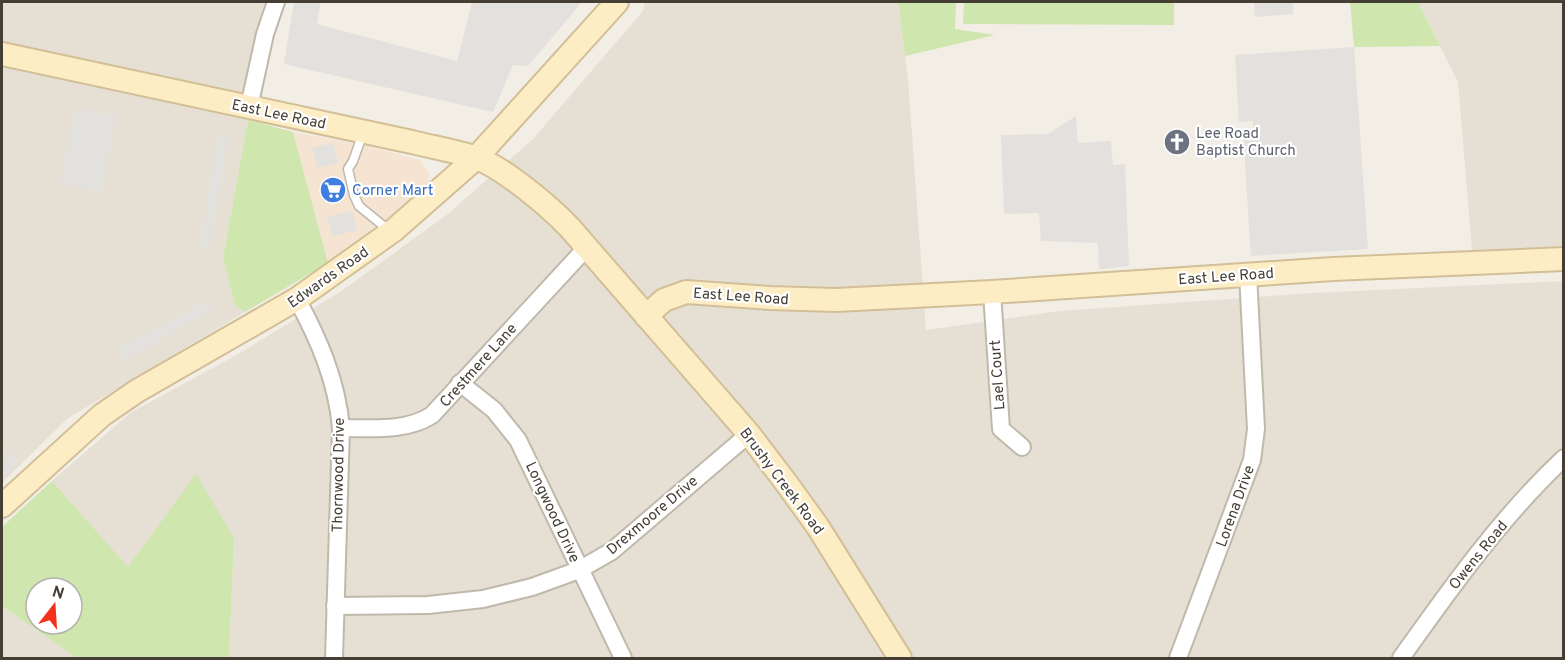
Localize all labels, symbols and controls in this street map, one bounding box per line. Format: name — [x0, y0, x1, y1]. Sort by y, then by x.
street label: East Lee Road — [230, 96, 328, 135]
place label: Lee Road Baptist Church — [1196, 125, 1296, 161]
church icon: Lee Road Baptist Church — [1162, 127, 1192, 157]
supermarket icon: Corner Mart — [318, 175, 348, 205]
place label: Corner Mart — [352, 182, 434, 201]
street label: Edwards Road — [285, 243, 373, 313]
street label: East Lee Road — [1178, 265, 1275, 290]
street label: East Lee Road — [692, 285, 789, 310]
street label: Crestmere Lane — [436, 320, 522, 412]
street label: Lael Court — [987, 339, 1010, 411]
street label: Thornwood Drive — [329, 417, 350, 533]
street label: Brushy Creek Road — [734, 425, 827, 539]
street label: Longwood Drive — [520, 459, 583, 566]
street label: Lorena Drive — [1213, 463, 1260, 550]
street label: Drexmoore Drive — [603, 472, 703, 560]
street label: Owens Road — [1446, 518, 1513, 594]
north arrow — [24, 576, 84, 636]
text: N — [49, 582, 66, 605]

